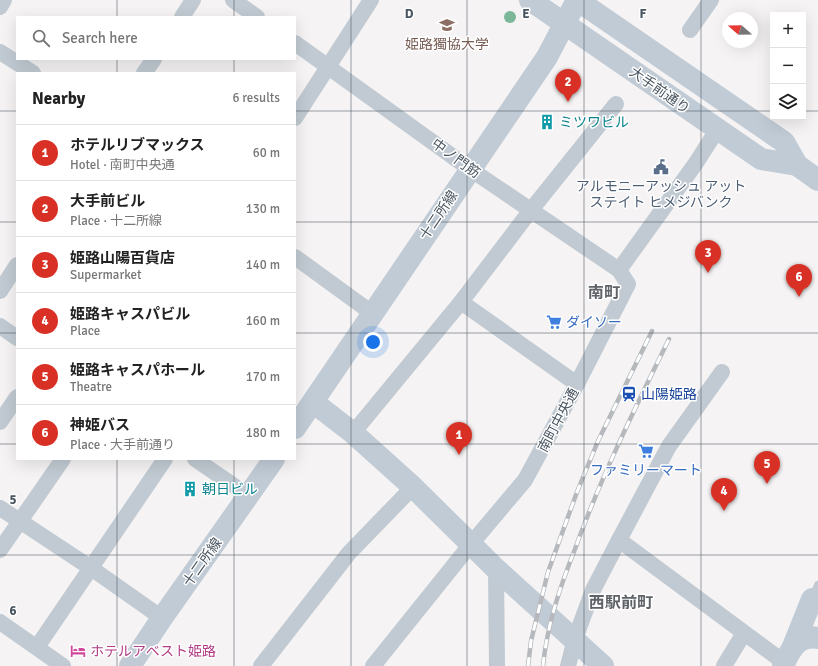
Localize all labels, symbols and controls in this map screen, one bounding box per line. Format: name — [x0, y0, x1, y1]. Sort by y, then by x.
text: D — [405, 6, 414, 22]
text: E — [522, 6, 530, 22]
text: F — [640, 6, 647, 22]
north arrow — [722, 12, 758, 48]
map controls — [770, 12, 806, 120]
button: + — [770, 12, 806, 48]
search box — [16, 16, 296, 60]
school or university icon: 姫路獨協大学 — [438, 16, 456, 34]
icon: search — [30, 27, 52, 49]
text: Search here — [62, 29, 138, 47]
place label: 姫路獨協大学 — [405, 36, 489, 53]
button: − — [770, 48, 806, 84]
street label: 大手前通り — [626, 63, 693, 117]
pin: 2 — [555, 69, 581, 102]
button: layers — [770, 84, 806, 120]
text: Nearby — [32, 88, 85, 109]
text: 6 results — [232, 90, 280, 106]
building icon: ミツワビル — [538, 113, 556, 131]
place label: ミツワビル — [559, 114, 629, 131]
street label: 中ノ門筋 — [428, 135, 483, 182]
text: ホテルリブマックス — [70, 136, 205, 154]
text: 1 — [41, 145, 49, 161]
text: 60 m — [253, 145, 280, 161]
text: Hotel · 南町中央通 — [70, 157, 175, 173]
public building icon: アルモニーアッシュ アット ステイト ヒメジバンク — [652, 158, 670, 176]
place label: アルモニーアッシュ アット ステイト ヒメジバンク — [576, 178, 746, 211]
street label: 十二所線 — [416, 187, 461, 243]
text: 大手前ビル — [70, 192, 145, 210]
text: 2 — [41, 201, 49, 217]
text: 130 m — [246, 201, 280, 217]
text: Place · 十二所線 — [70, 213, 162, 229]
pin: 3 — [695, 240, 721, 273]
text: 姫路山陽百貨店 — [70, 249, 175, 267]
text: 3 — [41, 257, 49, 273]
text: 140 m — [246, 257, 280, 273]
pin: 6 — [786, 264, 812, 297]
text: Supermarket — [70, 267, 142, 283]
district label: 南町 — [588, 283, 620, 303]
text: 姫路キャスパビル — [70, 305, 190, 323]
text: 4 — [41, 313, 49, 329]
text: 160 m — [246, 313, 280, 329]
supermarket icon: ダイソー — [545, 313, 563, 331]
place label: ダイソー — [566, 314, 622, 331]
text: Place — [70, 323, 100, 339]
your location — [363, 332, 383, 352]
text: 姫路キャスパホール — [70, 361, 205, 379]
text: 5 — [41, 369, 49, 385]
text: 170 m — [246, 369, 280, 385]
text: Theatre — [70, 379, 112, 395]
street label: 南町中央通 — [535, 385, 582, 455]
station icon: 山陽姫路 — [620, 385, 638, 403]
place label: 山陽姫路 — [641, 386, 697, 403]
text: 神姫バス — [70, 416, 130, 434]
pin: 1 — [446, 422, 472, 455]
text: 6 — [41, 425, 49, 441]
text: 180 m — [246, 425, 280, 441]
text: Place · 大手前通り — [70, 437, 175, 453]
supermarket icon: ファミリーマート — [637, 442, 655, 460]
pin: 5 — [754, 451, 780, 484]
place label: ファミリーマート — [590, 462, 702, 479]
pin: 4 — [711, 478, 737, 511]
building icon: 朝日ビル — [181, 480, 199, 498]
place label: 朝日ビル — [202, 481, 258, 498]
text: 5 — [9, 492, 17, 508]
street label: 十二所線 — [179, 534, 225, 590]
district label: 西駅前町 — [589, 593, 653, 613]
text: 6 — [9, 603, 17, 619]
hotel icon: ホテルアベスト姫路 — [69, 642, 87, 660]
place label: ホテルアベスト姫路 — [90, 643, 216, 660]

